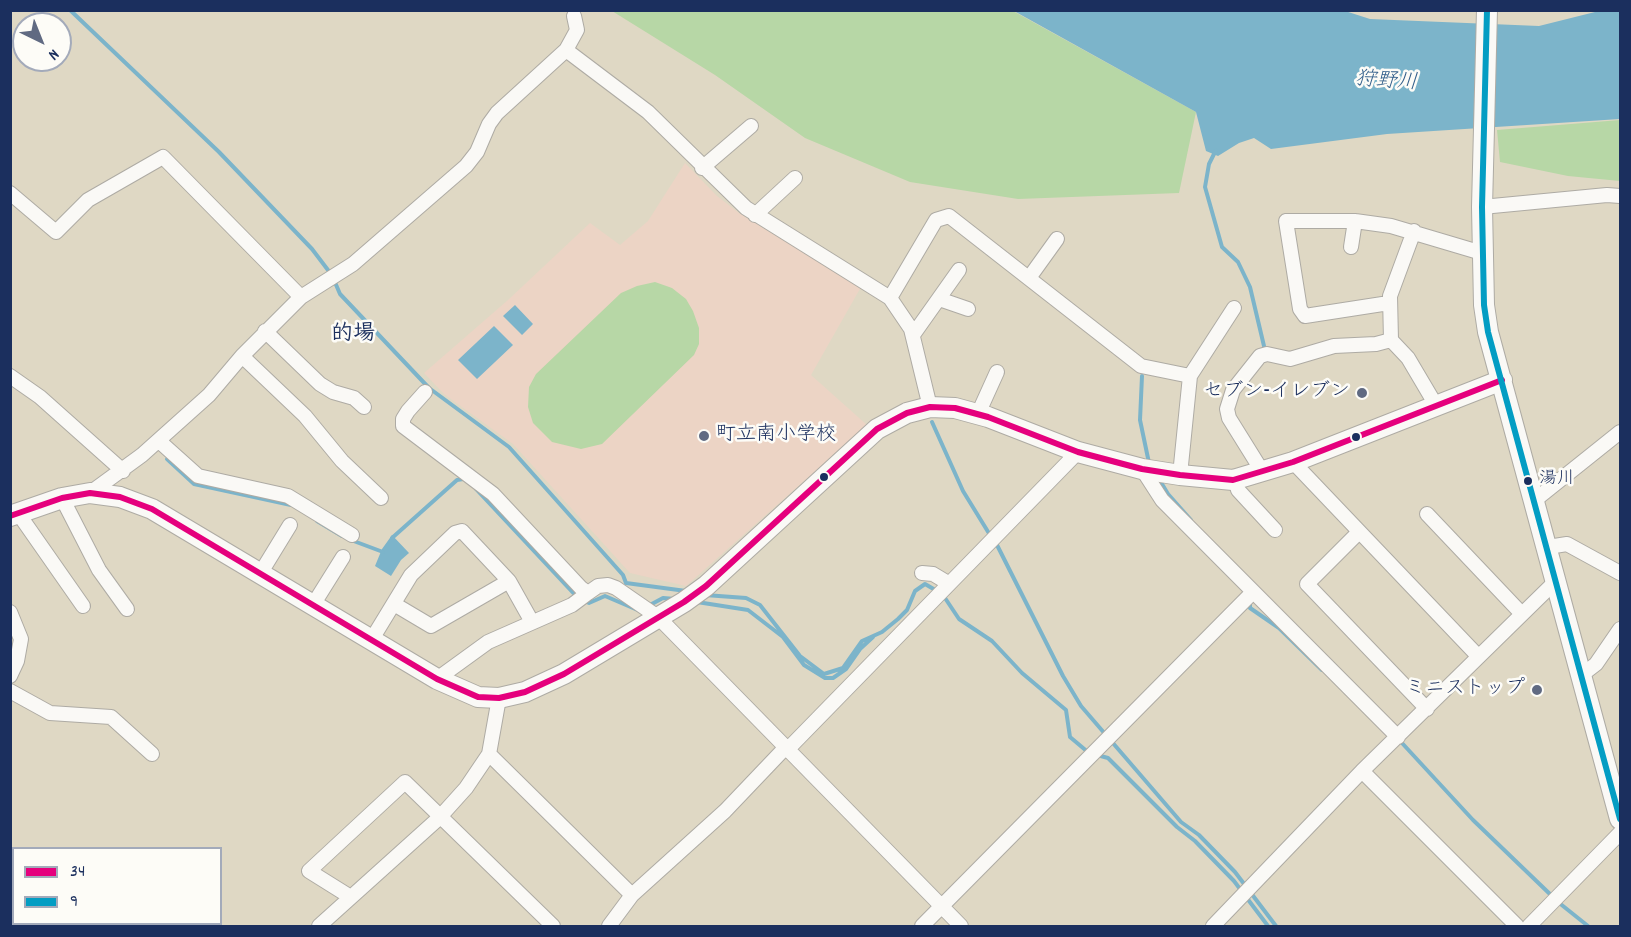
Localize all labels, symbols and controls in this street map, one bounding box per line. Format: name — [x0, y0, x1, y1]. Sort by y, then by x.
north arrow — [12, 12, 72, 72]
text: N — [43, 43, 64, 65]
water label: 狩野川 — [1354, 68, 1418, 98]
district label: 的場 — [331, 323, 375, 349]
place label: セブン-イレブン — [1203, 381, 1350, 405]
marker: セブン-イレブン — [1355, 386, 1369, 400]
place label: 町立南小学校 — [716, 424, 836, 448]
marker: 町立南小学校 — [697, 429, 711, 443]
unlabelled marker — [1350, 431, 1362, 443]
place label: 湯川 — [1539, 470, 1575, 492]
unlabelled marker — [818, 471, 830, 483]
marker: 湯川 — [1522, 475, 1534, 487]
place label: ミニストップ — [1405, 678, 1525, 702]
marker: ミニストップ — [1530, 683, 1544, 697]
legend — [12, 847, 222, 925]
text: 34 — [70, 860, 85, 885]
text: 9 — [70, 890, 78, 915]

